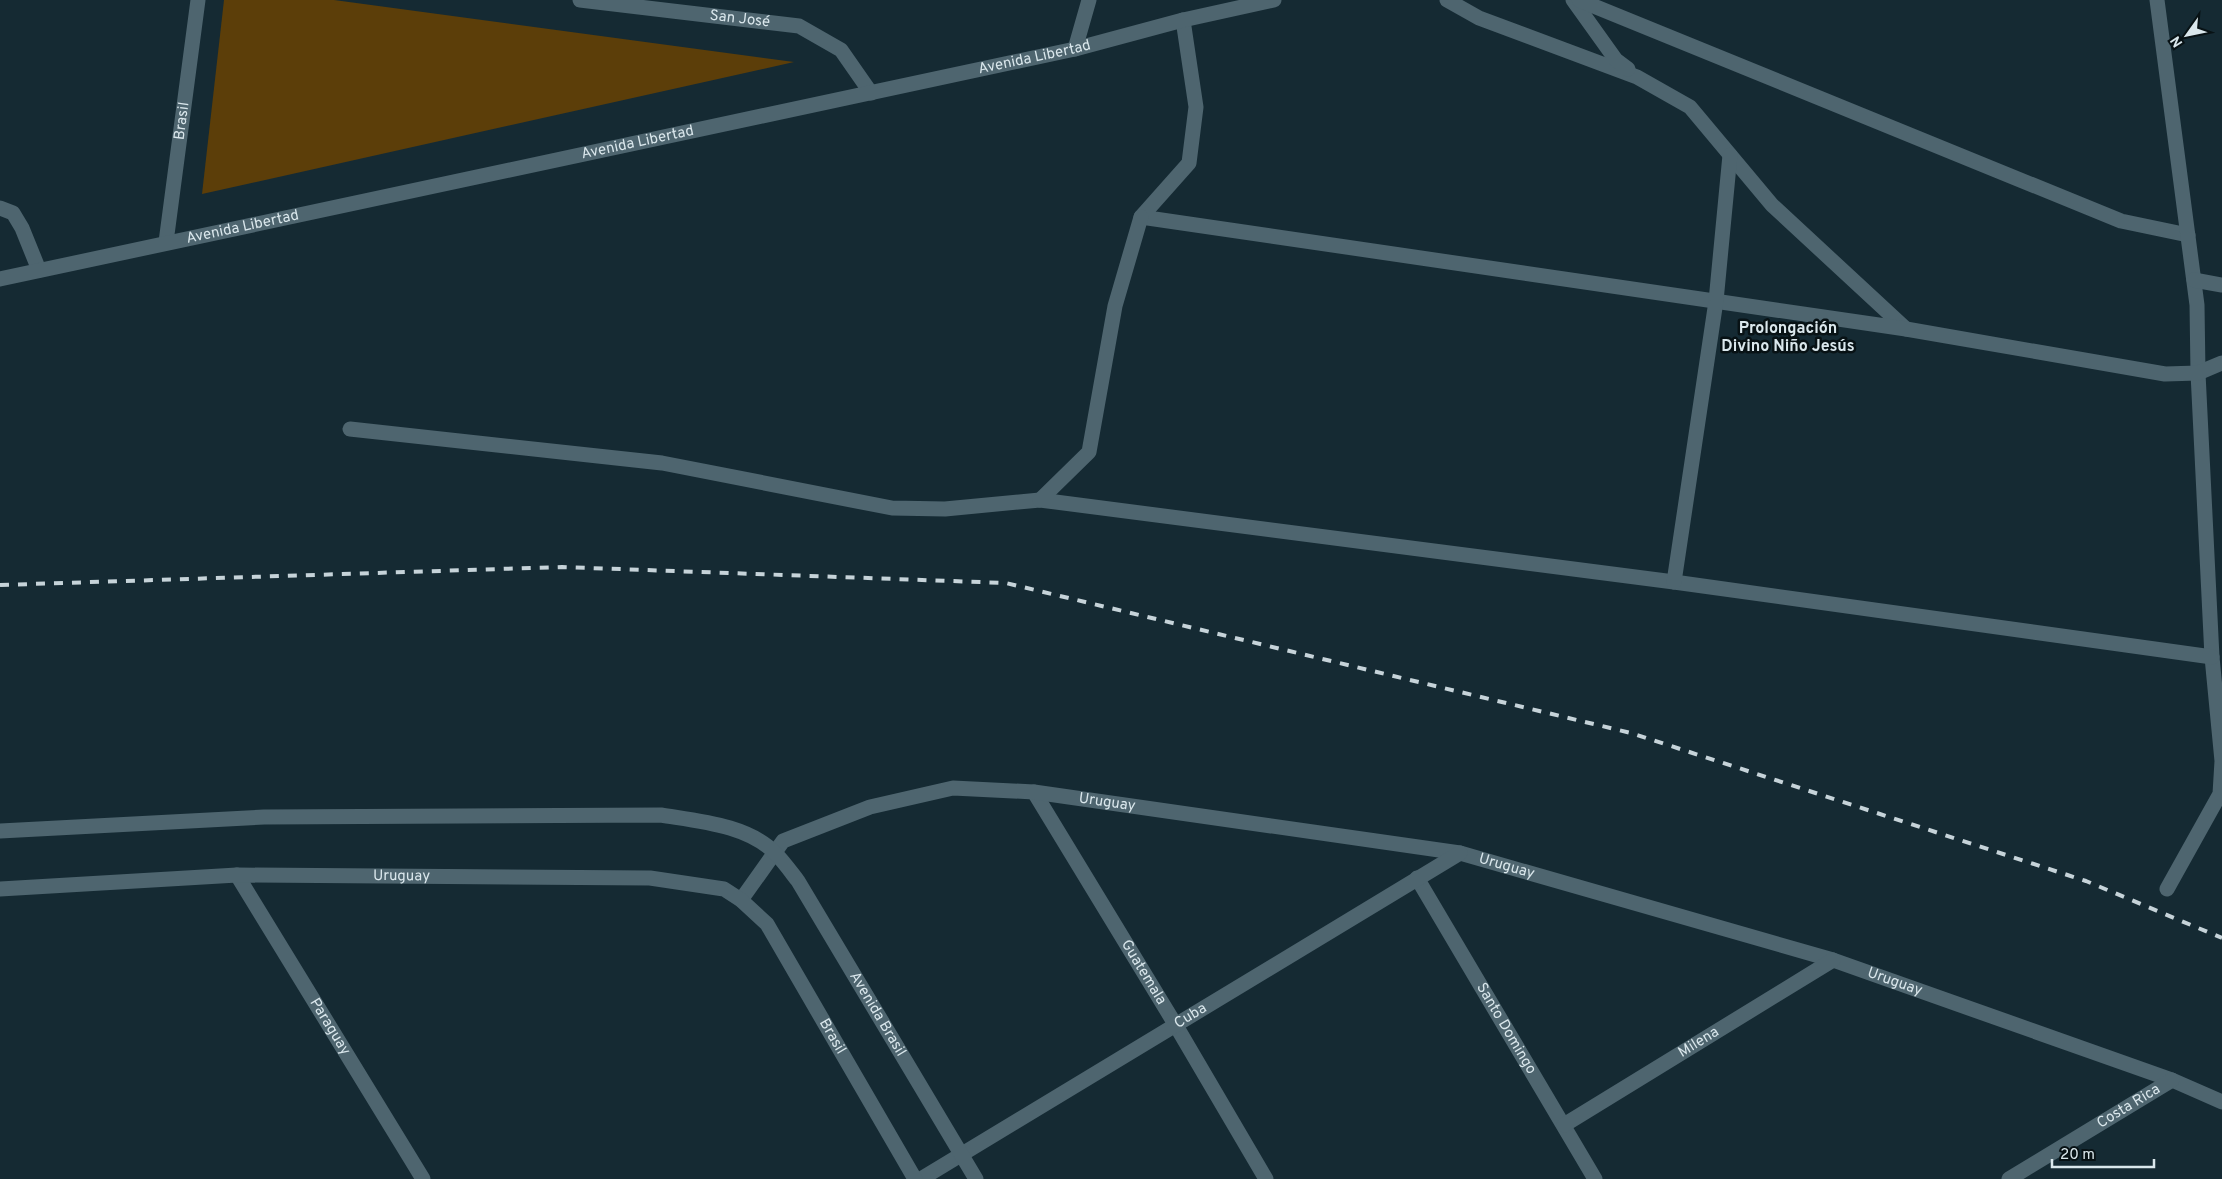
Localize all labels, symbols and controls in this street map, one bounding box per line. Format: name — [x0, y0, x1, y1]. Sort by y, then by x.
street label: San José — [709, 6, 771, 32]
north arrow — [2162, 10, 2212, 60]
text: N — [2167, 32, 2187, 50]
street label: Avenida Libertad — [977, 36, 1093, 79]
street label: Brasil — [170, 101, 194, 141]
street label: Avenida Libertad — [580, 121, 696, 164]
street label: Avenida Libertad — [184, 206, 301, 248]
district label: Prolongación Divino Niño Jesús — [1721, 319, 1855, 357]
street label: Uruguay — [1078, 789, 1137, 816]
street label: Uruguay — [1477, 849, 1537, 883]
street label: Uruguay — [373, 866, 430, 886]
street label: Guatemala — [1117, 936, 1171, 1008]
street label: Uruguay — [1865, 963, 1925, 1000]
street label: Avenida Brasil — [845, 968, 910, 1060]
street label: Santo Domingo — [1472, 979, 1540, 1078]
street label: Paraguay — [305, 995, 355, 1059]
street label: Cuba — [1171, 999, 1210, 1033]
street label: Brasil — [815, 1015, 850, 1058]
street label: Milena — [1675, 1023, 1723, 1062]
street label: Costa Rica — [2093, 1080, 2164, 1133]
scale bar — [2052, 1136, 2154, 1168]
text: 20 m — [2060, 1146, 2095, 1165]

